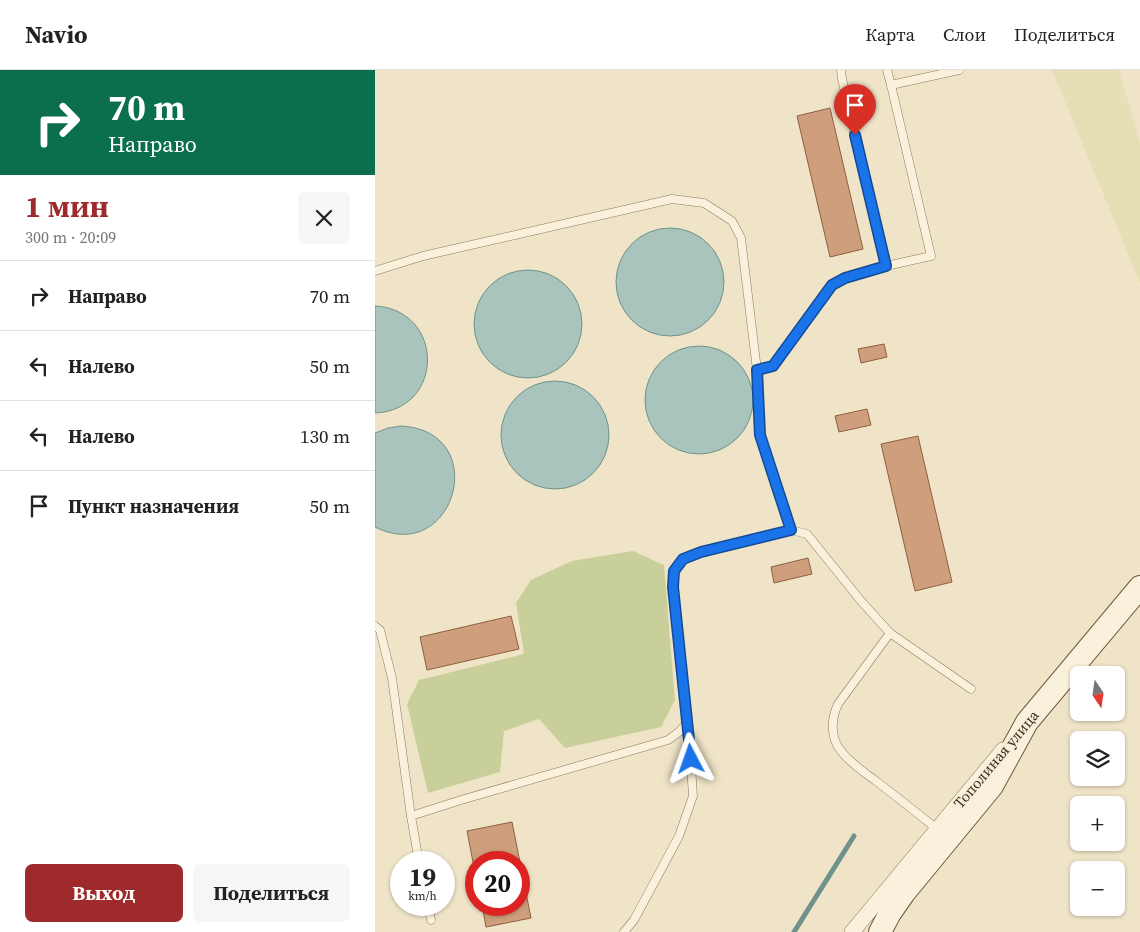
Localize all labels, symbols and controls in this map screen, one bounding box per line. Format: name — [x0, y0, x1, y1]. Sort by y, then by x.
text: Navio — [25, 18, 88, 51]
text: Карта — [865, 22, 915, 47]
text: Слои — [943, 22, 986, 47]
text: Поделиться — [1014, 22, 1115, 47]
text: 70 m — [108, 84, 185, 132]
pin — [834, 84, 876, 135]
icon: right — [25, 90, 90, 155]
icon: arrive — [841, 91, 869, 119]
text: Направо — [108, 129, 197, 159]
text: 1 мин — [25, 186, 109, 227]
button: close — [298, 192, 350, 244]
text: 300 m · 20:09 — [25, 226, 116, 248]
icon: right — [25, 282, 53, 310]
text: Направо — [68, 283, 147, 309]
text: 70 m — [309, 283, 350, 309]
icon: left — [25, 352, 53, 380]
text: Налево — [68, 353, 135, 379]
text: 50 m — [309, 353, 350, 379]
icon: left — [25, 422, 53, 450]
text: Налево — [68, 423, 135, 449]
text: 130 m — [300, 423, 350, 449]
icon: arrive — [25, 492, 53, 520]
text: Пункт назначения — [68, 493, 239, 519]
text: 50 m — [309, 493, 350, 519]
north arrow — [1070, 666, 1125, 721]
map controls — [1070, 666, 1125, 916]
street label: Тополиная улица — [949, 705, 1044, 813]
button: layers — [1070, 731, 1125, 786]
position arrow — [664, 732, 716, 784]
button: + — [1070, 796, 1125, 851]
speed limit sign: 20 — [465, 851, 530, 916]
text: 19 — [409, 860, 436, 894]
button: − — [1070, 861, 1125, 916]
button: Выход — [25, 864, 183, 922]
button: Поделиться — [193, 864, 350, 922]
text: km/h — [408, 888, 437, 904]

